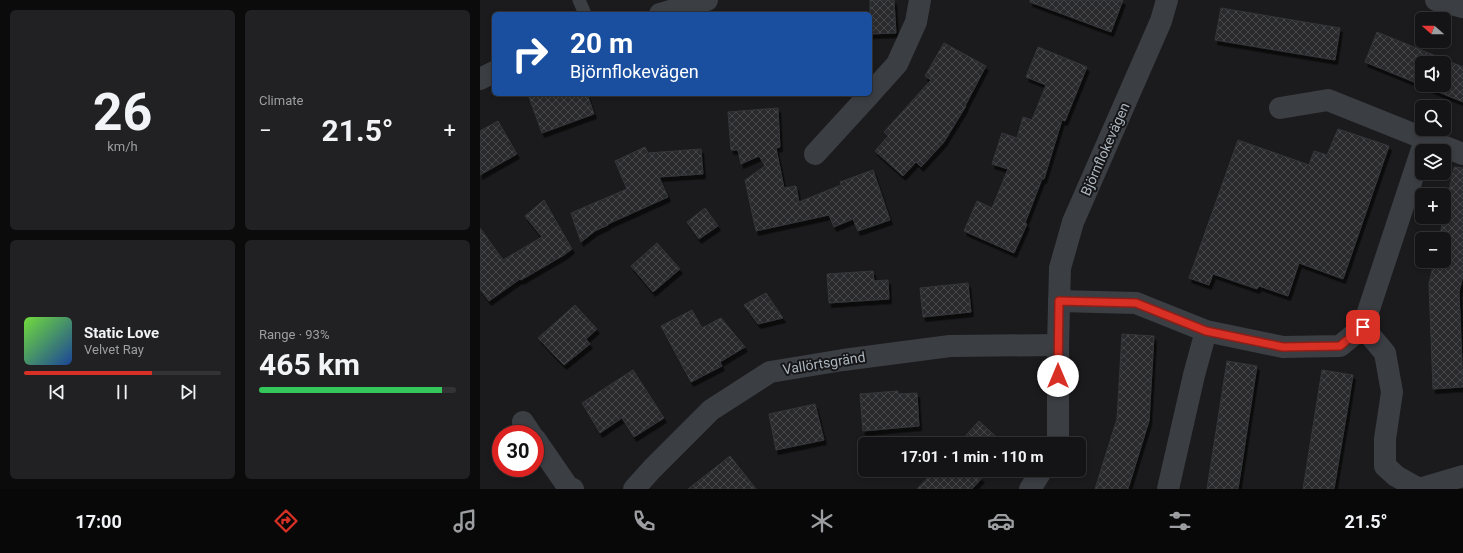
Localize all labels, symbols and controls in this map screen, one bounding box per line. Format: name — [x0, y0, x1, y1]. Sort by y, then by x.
north arrow — [1415, 12, 1451, 48]
map controls — [1415, 12, 1451, 268]
text: 20 m — [570, 27, 633, 60]
icon: right — [504, 28, 556, 80]
button: sound — [1415, 56, 1451, 92]
text: Björnflokevägen — [570, 61, 699, 82]
text: 26 — [93, 82, 152, 143]
text: Climate — [259, 93, 303, 108]
street label: Björnflokevägen — [1077, 100, 1133, 198]
button: search — [1415, 100, 1451, 136]
text: 21.5° — [322, 113, 394, 148]
text: − — [259, 118, 272, 143]
text: + — [444, 118, 456, 143]
text: km/h — [107, 139, 138, 154]
button: layers — [1415, 144, 1451, 180]
button: + — [1415, 188, 1451, 224]
button: − — [1415, 232, 1451, 268]
pin — [1346, 310, 1380, 344]
icon: arrive — [1352, 316, 1374, 338]
text: Static Love — [84, 324, 159, 342]
text: Range · 93% — [259, 327, 329, 342]
text: Velvet Ray — [84, 342, 144, 357]
text: 465 km — [259, 347, 360, 382]
street label: Vallörtsgränd — [782, 349, 866, 377]
position arrow — [1037, 355, 1079, 397]
icon: previous — [46, 381, 68, 403]
icon: pause — [111, 381, 133, 403]
icon: next — [177, 381, 199, 403]
speed limit sign: 30 — [492, 425, 544, 477]
text: 17:01 · 1 min · 110 m — [901, 448, 1043, 466]
icon: directions — [272, 507, 300, 535]
icon: music — [451, 507, 479, 535]
icon: phone — [630, 507, 658, 535]
icon: climate — [808, 507, 836, 535]
icon: car — [987, 507, 1015, 535]
icon: filters — [1166, 507, 1194, 535]
text: 17:00 — [75, 511, 122, 532]
text: 21.5° — [1344, 511, 1388, 532]

